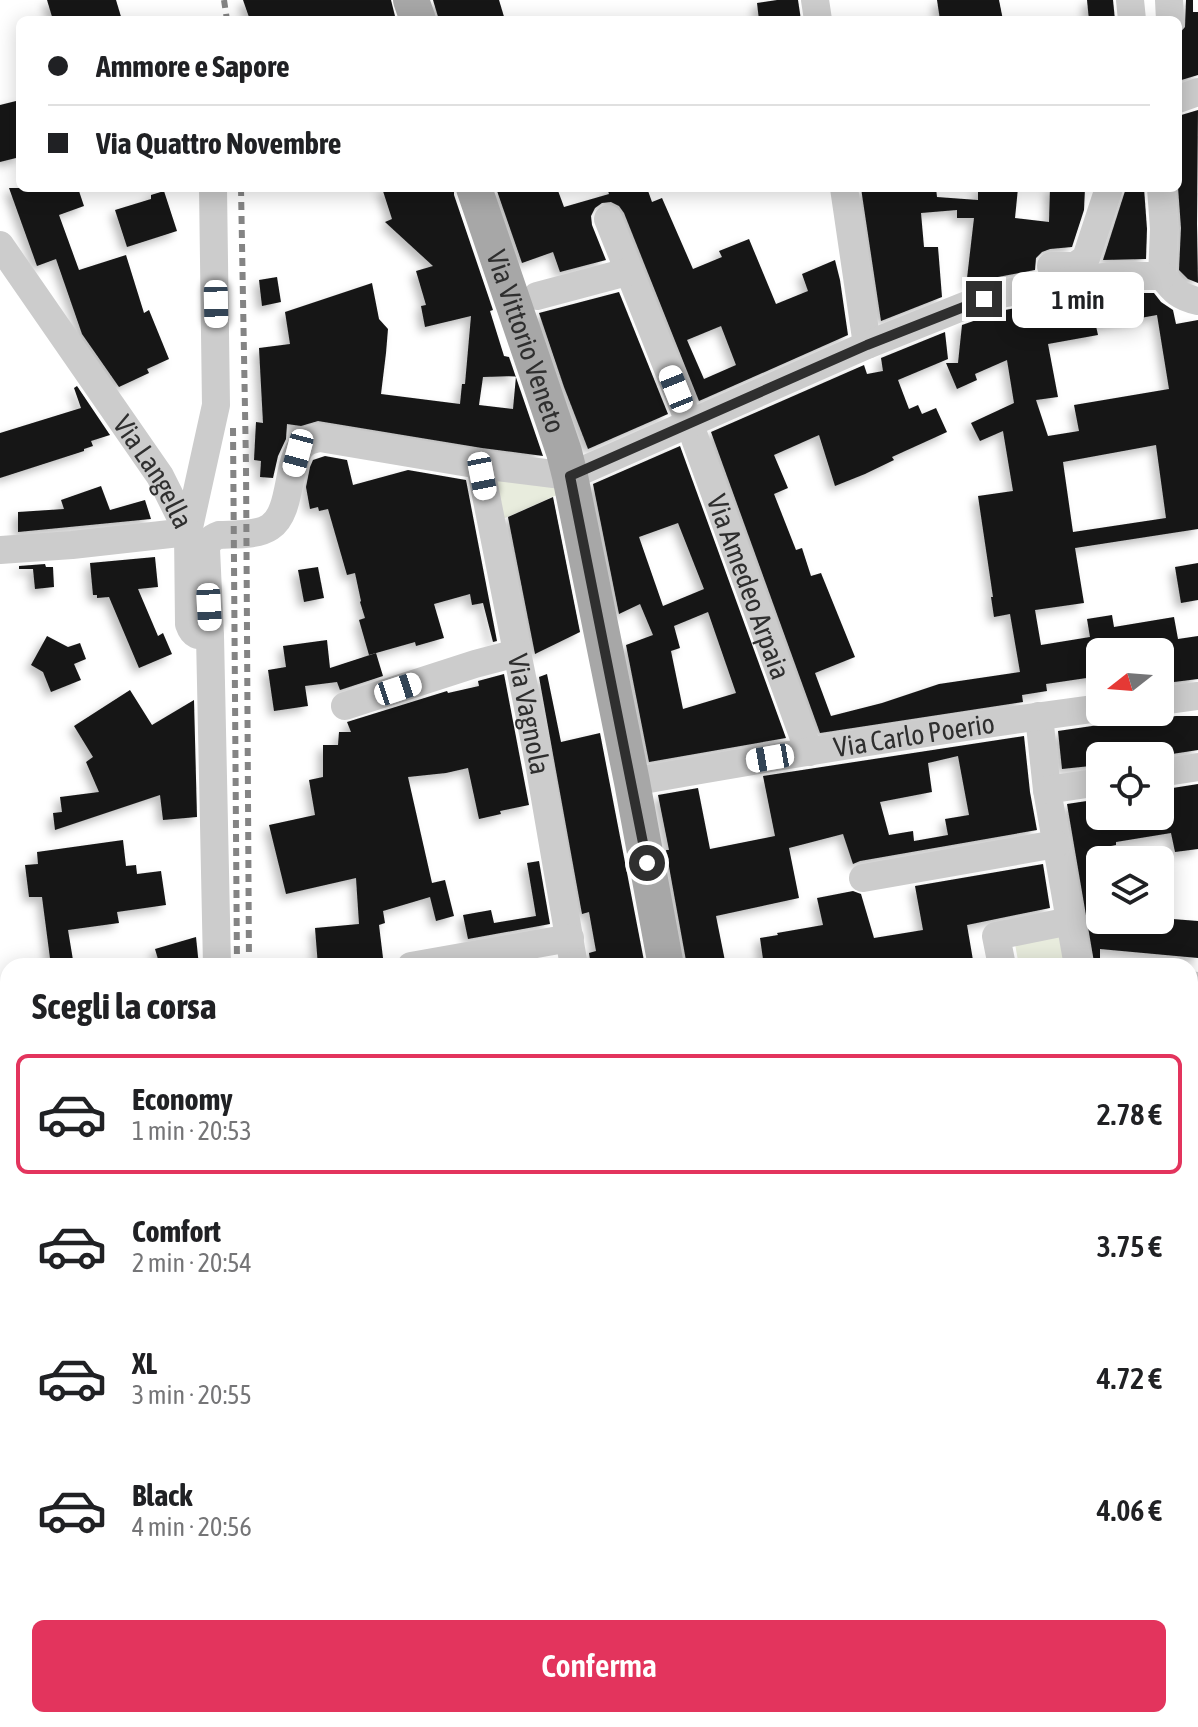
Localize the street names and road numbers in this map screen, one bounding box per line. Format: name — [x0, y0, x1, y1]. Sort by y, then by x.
street label: Via Vittorio Veneto — [480, 246, 572, 437]
street label: Via Langella — [107, 409, 199, 534]
street label: Via Amedeo Arpaia — [701, 490, 797, 684]
street label: Via Vagnola — [502, 651, 557, 777]
street label: Via Carlo Poerio — [831, 707, 997, 763]

